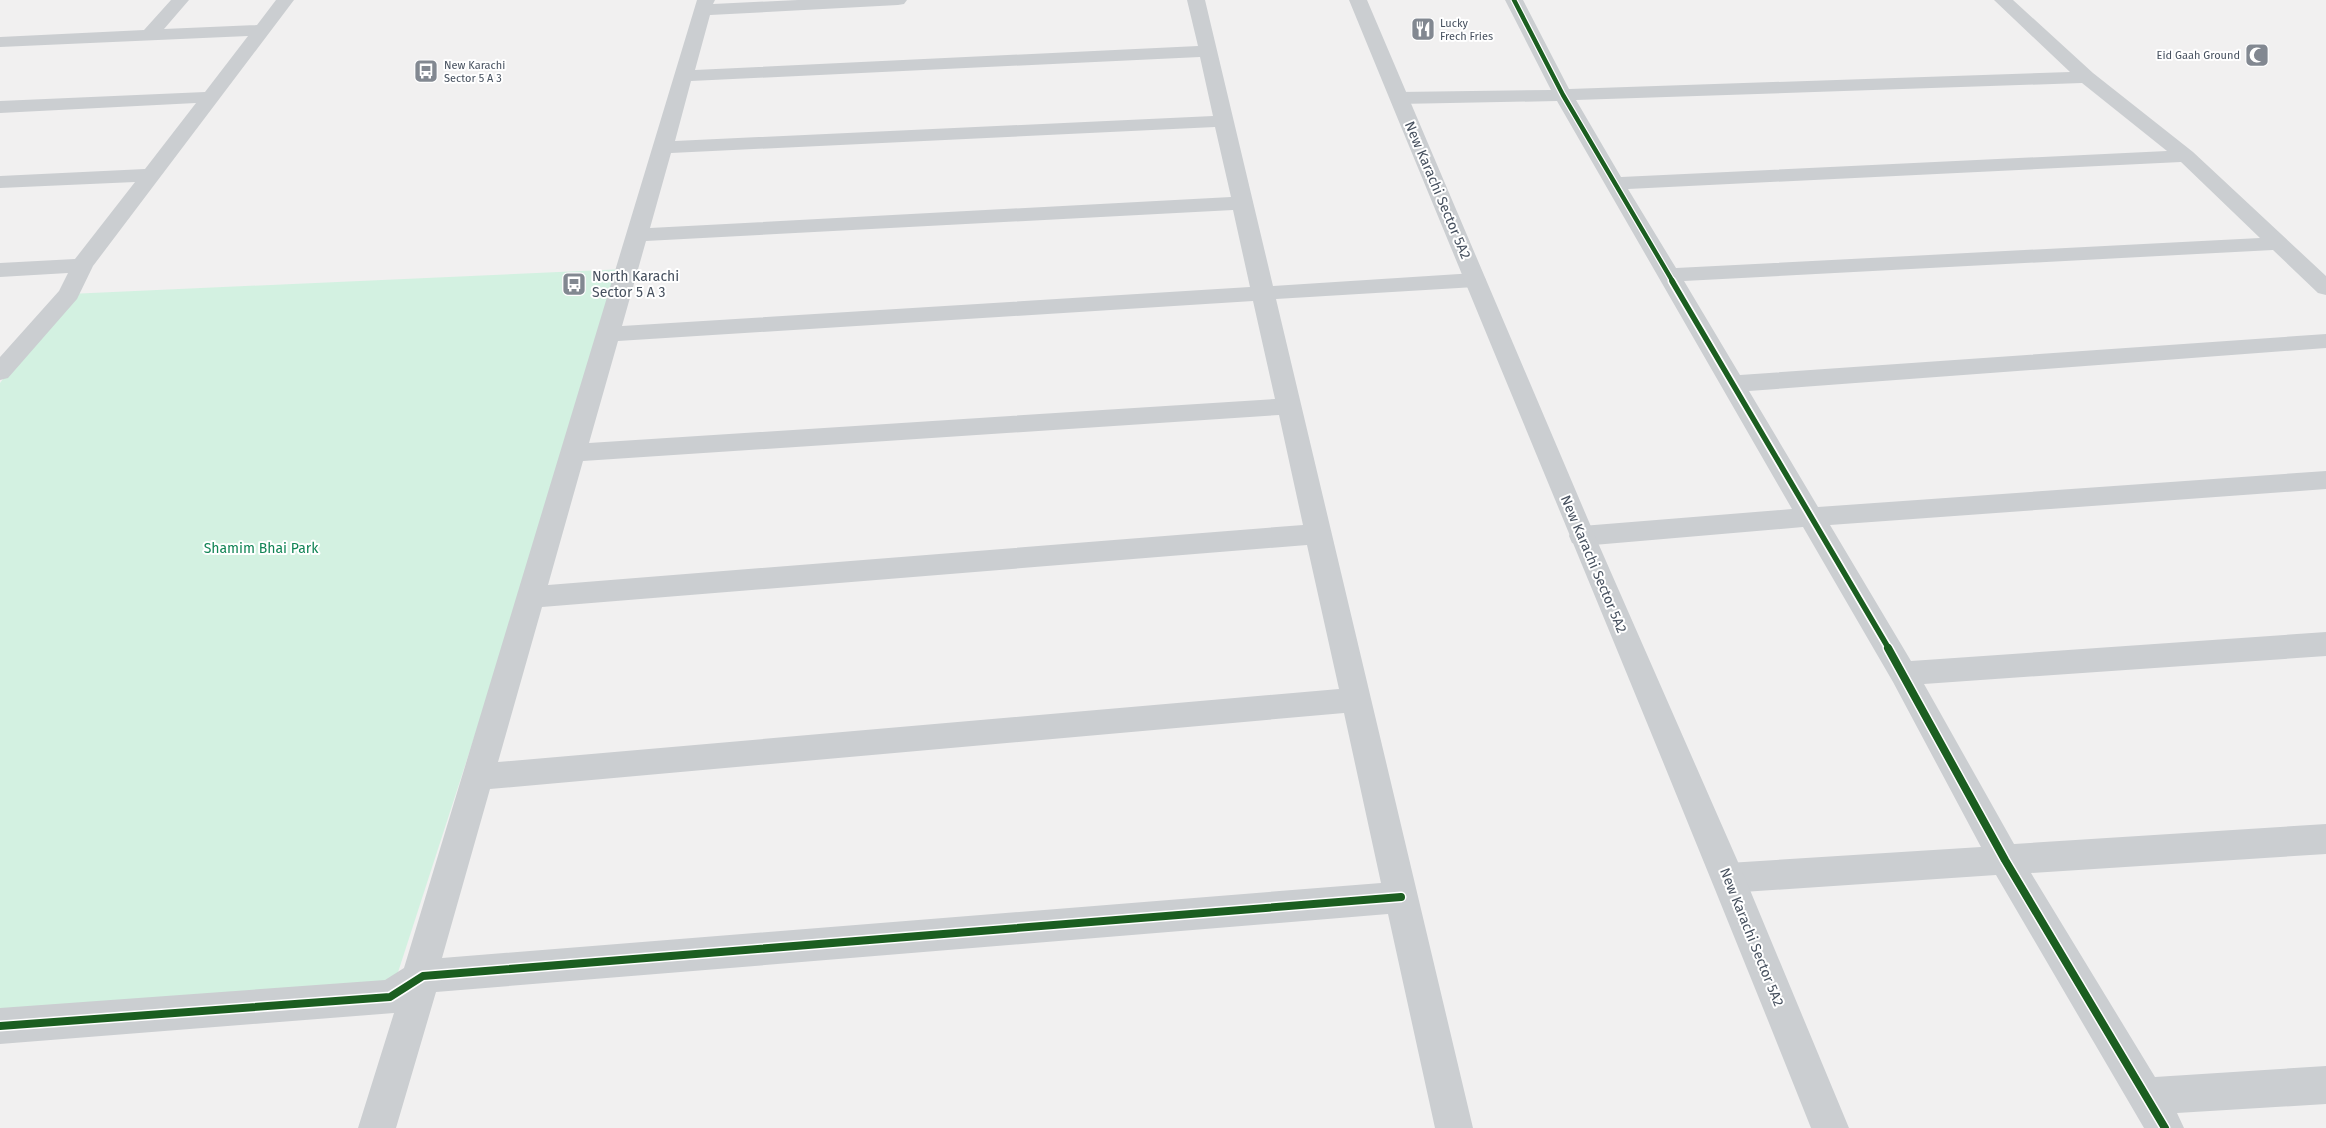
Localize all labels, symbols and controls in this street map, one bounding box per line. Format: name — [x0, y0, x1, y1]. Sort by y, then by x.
restaurant icon: Lucky Frech Fries — [1410, 16, 1436, 42]
place label: Lucky Frech Fries — [1440, 17, 1493, 43]
mosque icon: Eid Gaah Ground — [2244, 42, 2270, 68]
place label: Eid Gaah Ground — [2157, 49, 2240, 62]
bus stop icon: New Karachi Sector 5 A 3 — [413, 58, 439, 84]
place label: New Karachi Sector 5 A 3 — [444, 59, 505, 85]
street label: New Karachi Sector 5A2 — [1401, 119, 1474, 262]
place label: North Karachi Sector 5 A 3 — [592, 268, 679, 301]
bus stop icon: North Karachi Sector 5 A 3 — [561, 271, 587, 297]
street label: New Karachi Sector 5A2 — [1557, 493, 1630, 636]
park label: Shamim Bhai Park — [204, 540, 319, 557]
street label: New Karachi Sector 5A2 — [1716, 865, 1787, 1009]

